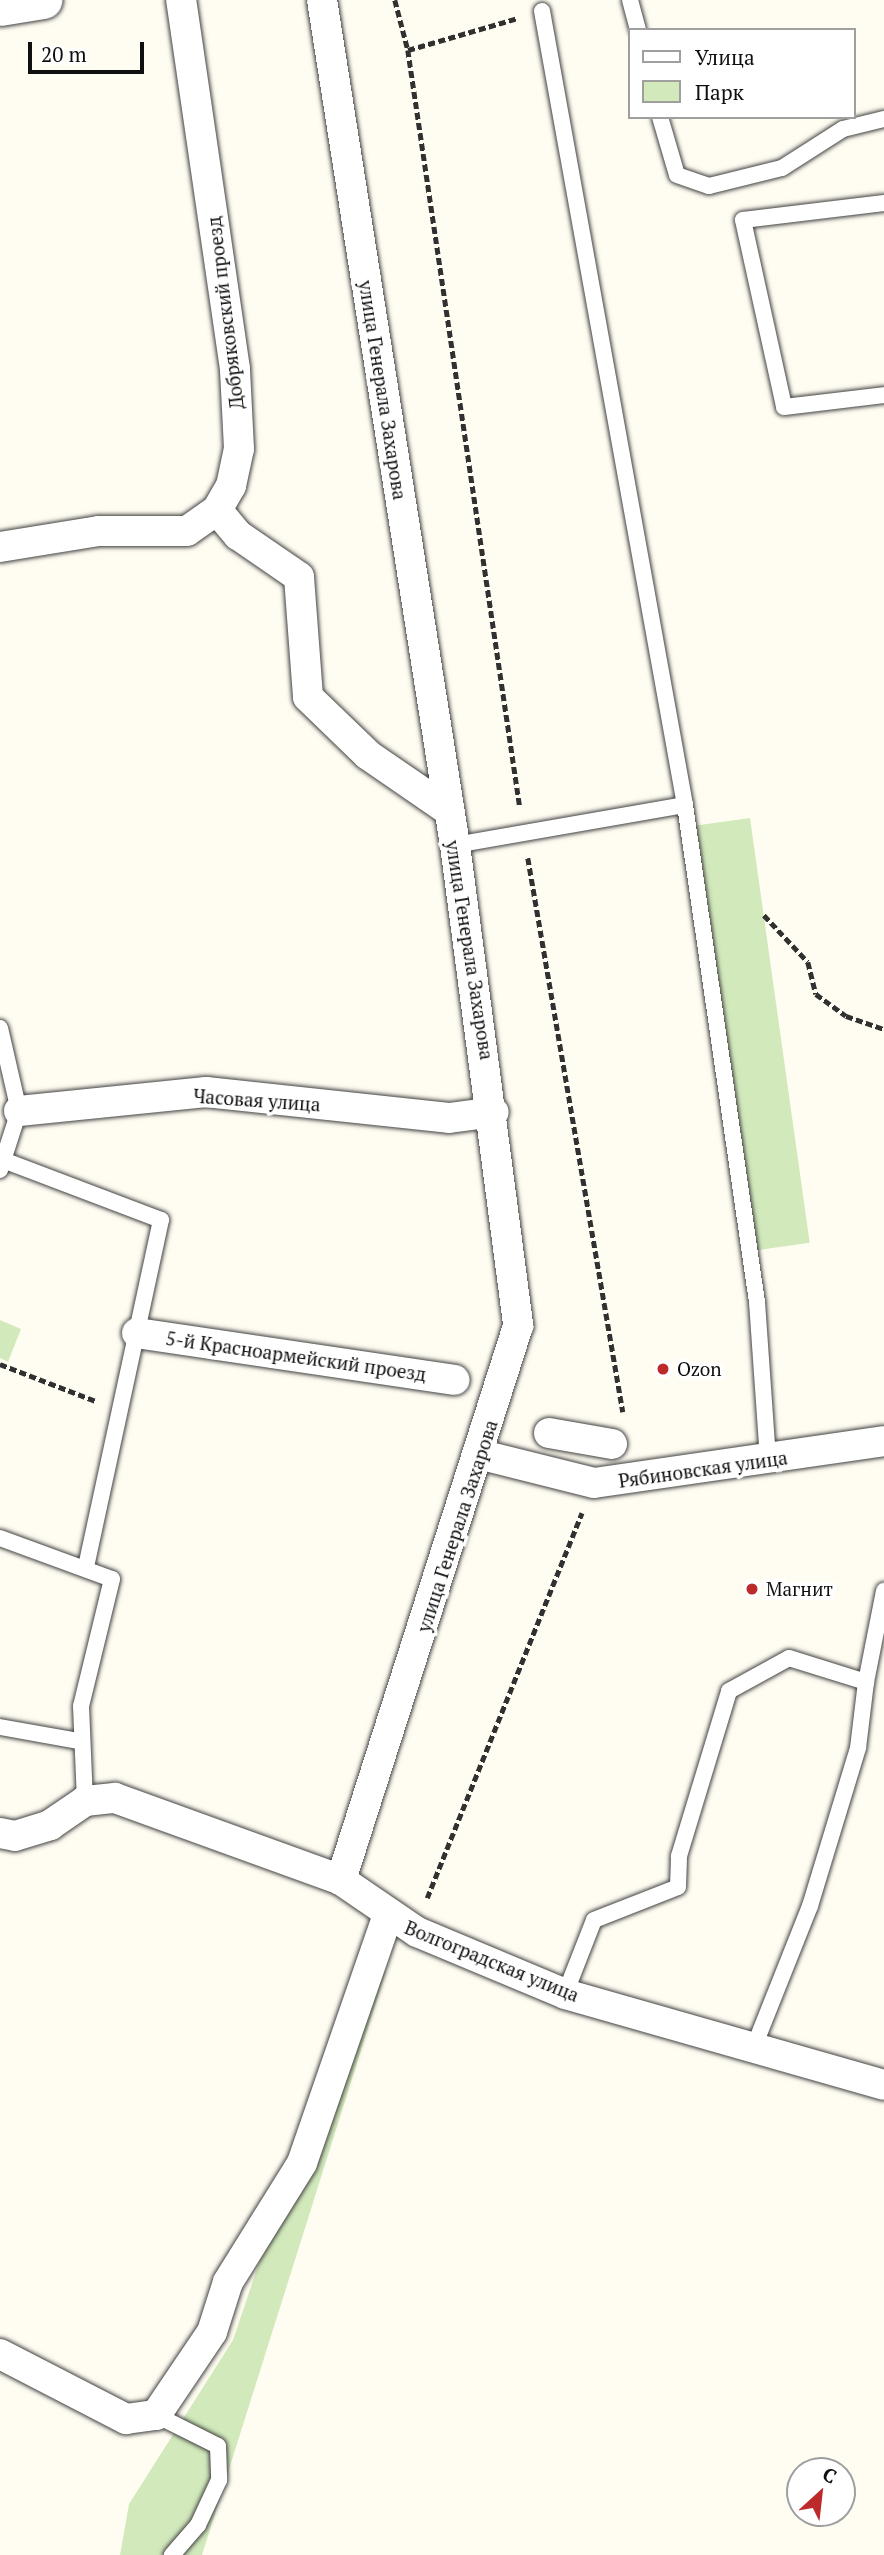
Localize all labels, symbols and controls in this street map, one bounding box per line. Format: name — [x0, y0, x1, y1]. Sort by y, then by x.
scale bar — [32, 28, 147, 72]
legend — [628, 28, 856, 119]
text: 20 m — [41, 40, 87, 68]
text: Улица — [695, 43, 755, 71]
text: Парк — [695, 78, 744, 106]
street label: Добряковский проезд — [202, 215, 248, 411]
street label: улица Генерала Захарова — [354, 279, 412, 501]
street label: улица Генерала Захарова — [441, 839, 499, 1061]
street label: Часовая улица — [193, 1084, 321, 1116]
street label: 5-й Красноармейский проезд — [164, 1326, 428, 1386]
place label: Ozon — [677, 1358, 722, 1380]
marker: Ozon — [655, 1361, 671, 1377]
street label: улица Генерала Захарова — [412, 1417, 502, 1635]
street label: Рябиновская улица — [617, 1446, 789, 1492]
place label: Магнит — [766, 1578, 833, 1600]
marker: Магнит — [744, 1581, 760, 1597]
street label: Волгоградская улица — [402, 1916, 582, 2006]
north arrow — [786, 2457, 856, 2527]
text: С — [819, 2461, 841, 2489]

